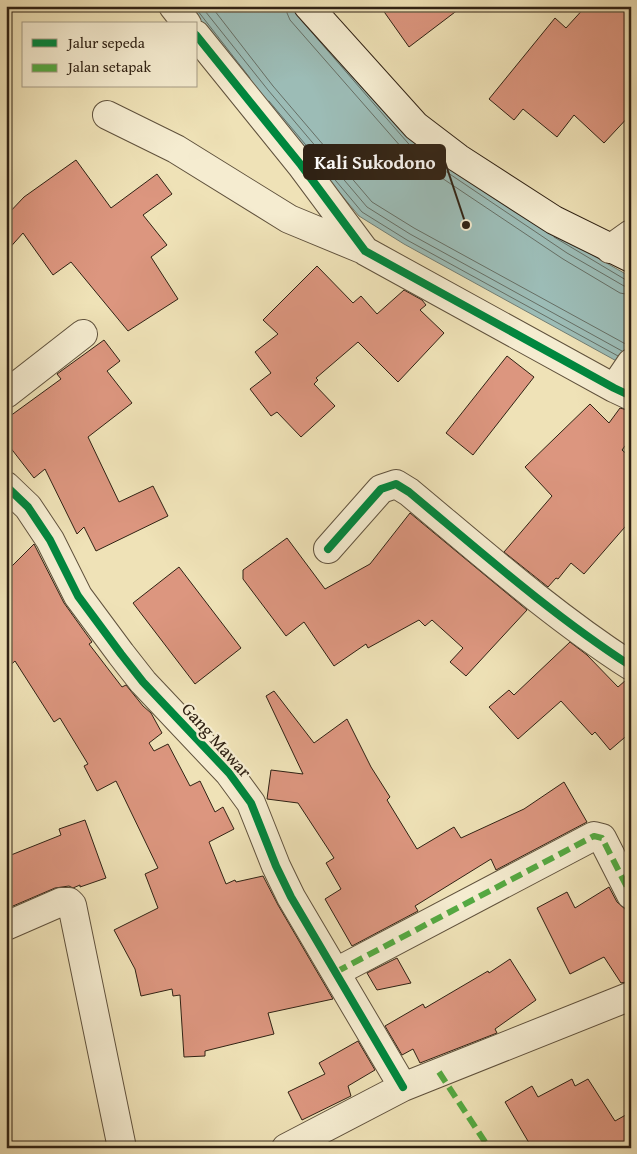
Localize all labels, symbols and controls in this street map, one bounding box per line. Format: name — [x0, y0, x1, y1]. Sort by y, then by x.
legend — [22, 22, 198, 88]
text: Jalur sepeda — [66, 32, 145, 53]
text: Jalan setapak — [66, 56, 151, 77]
callout: Kali Sukodono — [304, 145, 445, 179]
text: Kali Sukodono — [314, 148, 436, 176]
street label: Gang Mawar — [176, 696, 259, 784]

